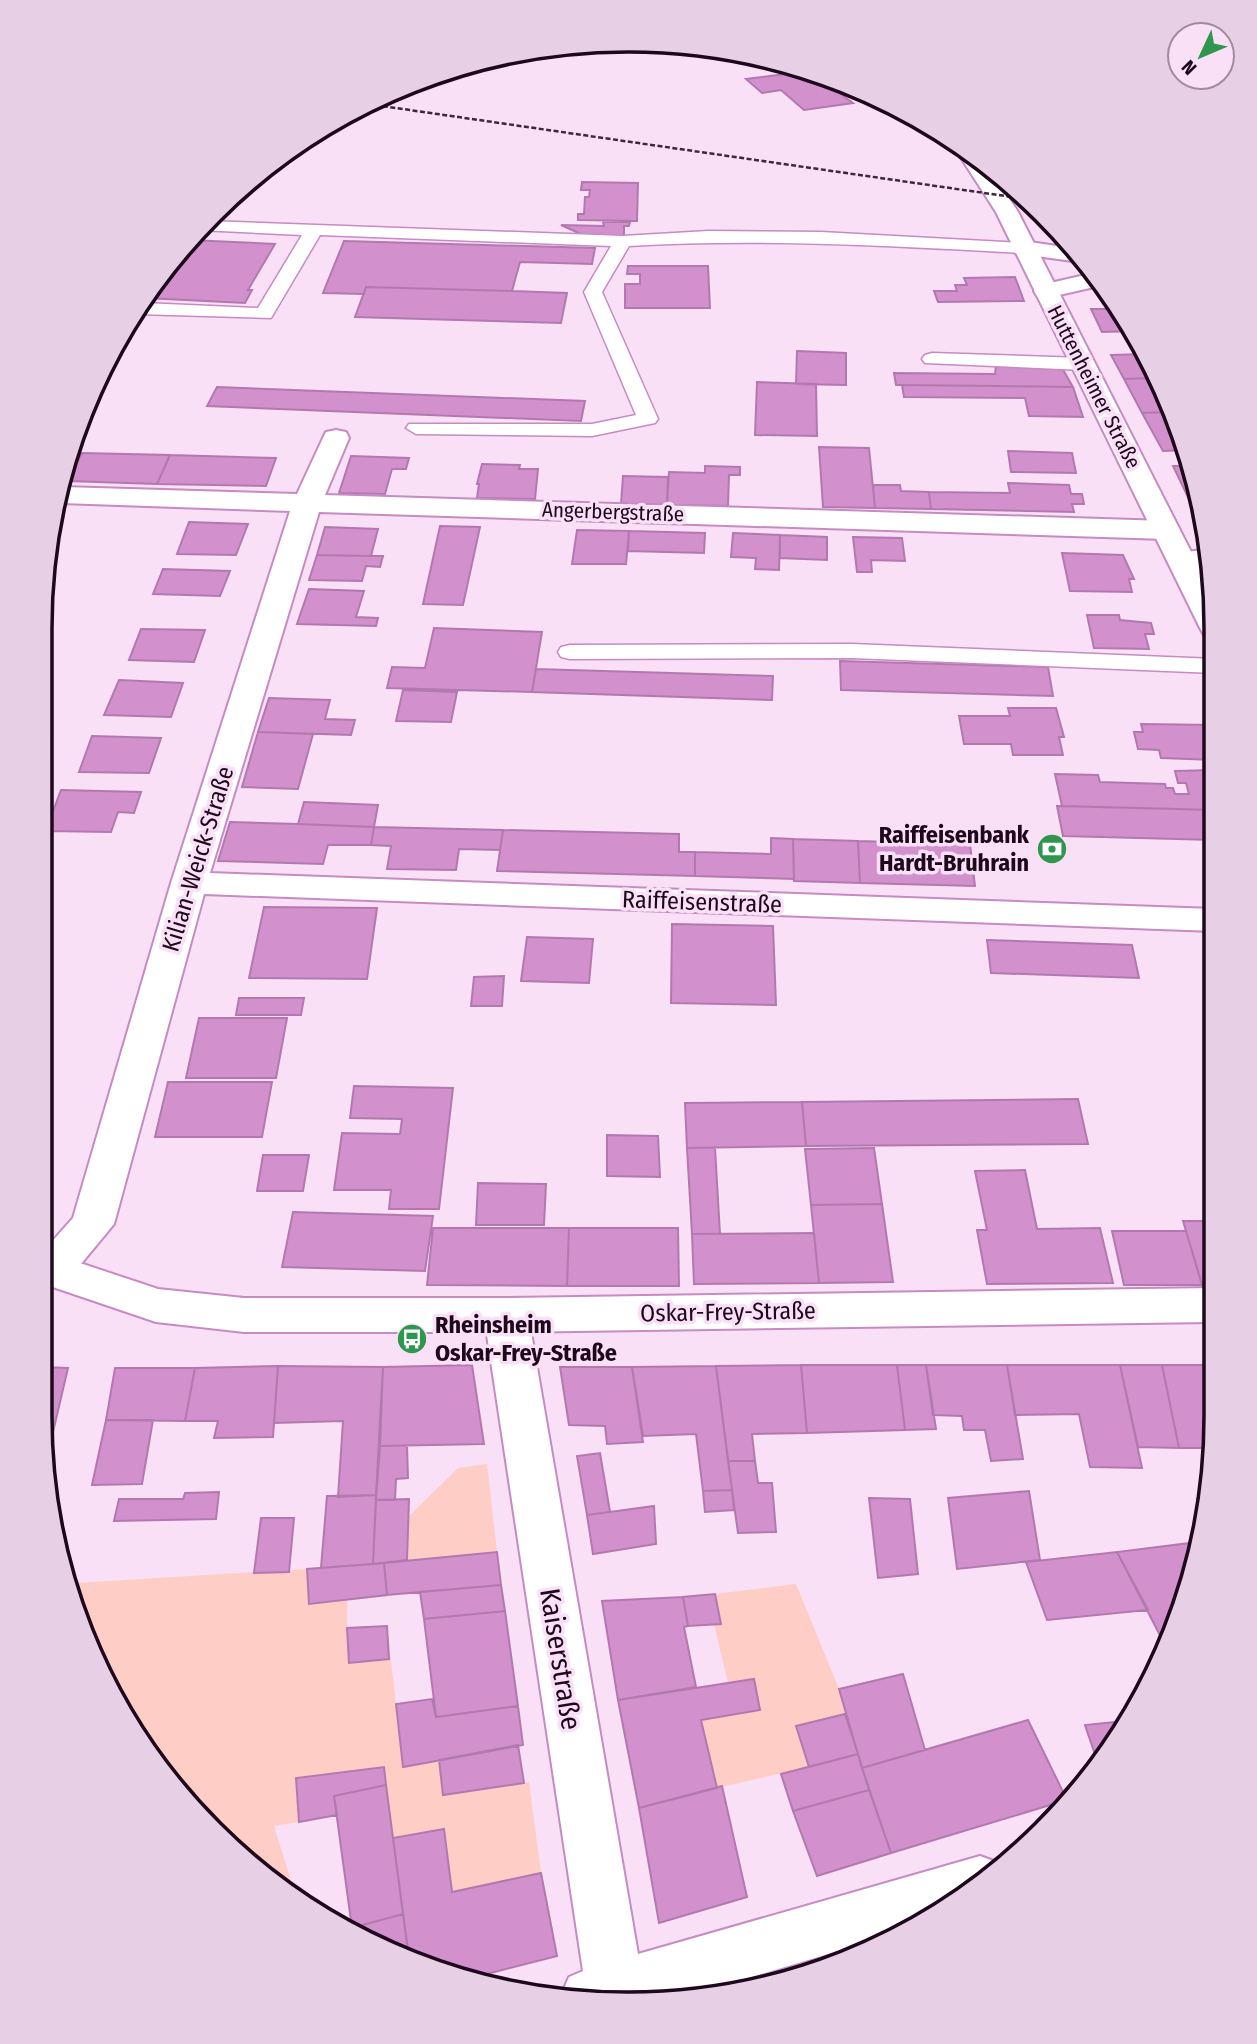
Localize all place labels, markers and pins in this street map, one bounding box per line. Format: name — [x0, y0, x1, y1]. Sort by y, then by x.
place label: Raiffeisenbank Hardt-Bruhrain — [879, 821, 1030, 877]
bank icon: Raiffeisenbank Hardt-Bruhrain — [1035, 832, 1069, 866]
place label: Rheinsheim Oskar-Frey-Straße — [435, 1311, 617, 1367]
bus stop icon: Rheinsheim Oskar-Frey-Straße — [395, 1322, 429, 1356]

